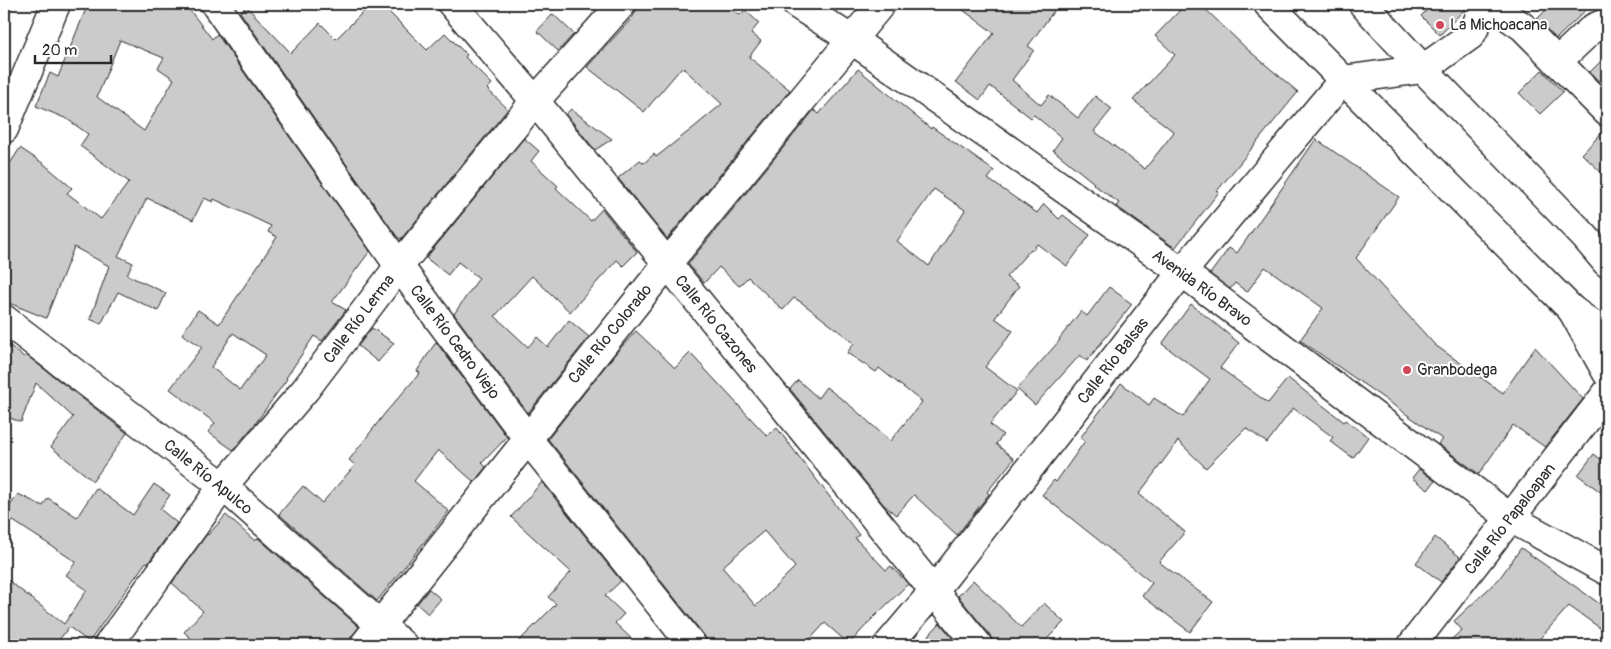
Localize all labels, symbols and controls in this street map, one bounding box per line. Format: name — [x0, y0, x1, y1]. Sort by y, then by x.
place label: La Michoacana — [1450, 15, 1548, 35]
marker: La Michoacana — [1434, 19, 1446, 31]
scale bar — [35, 32, 111, 64]
text: 20 m — [42, 41, 77, 60]
street label: Avenida Río Bravo — [1148, 245, 1256, 331]
street label: Calle Río Lerma — [319, 271, 399, 367]
street label: Calle Río Cazones — [670, 271, 762, 377]
street label: Calle Río Colorado — [564, 280, 656, 388]
street label: Calle Río Cedro Viejo — [406, 281, 505, 403]
street label: Calle Río Balsas — [1073, 314, 1153, 408]
place label: Granbodega — [1417, 360, 1497, 380]
marker: Granbodega — [1401, 364, 1413, 376]
street label: Calle Río Apulco — [160, 435, 257, 519]
street label: Calle Río Papaloapan — [1460, 459, 1560, 579]

